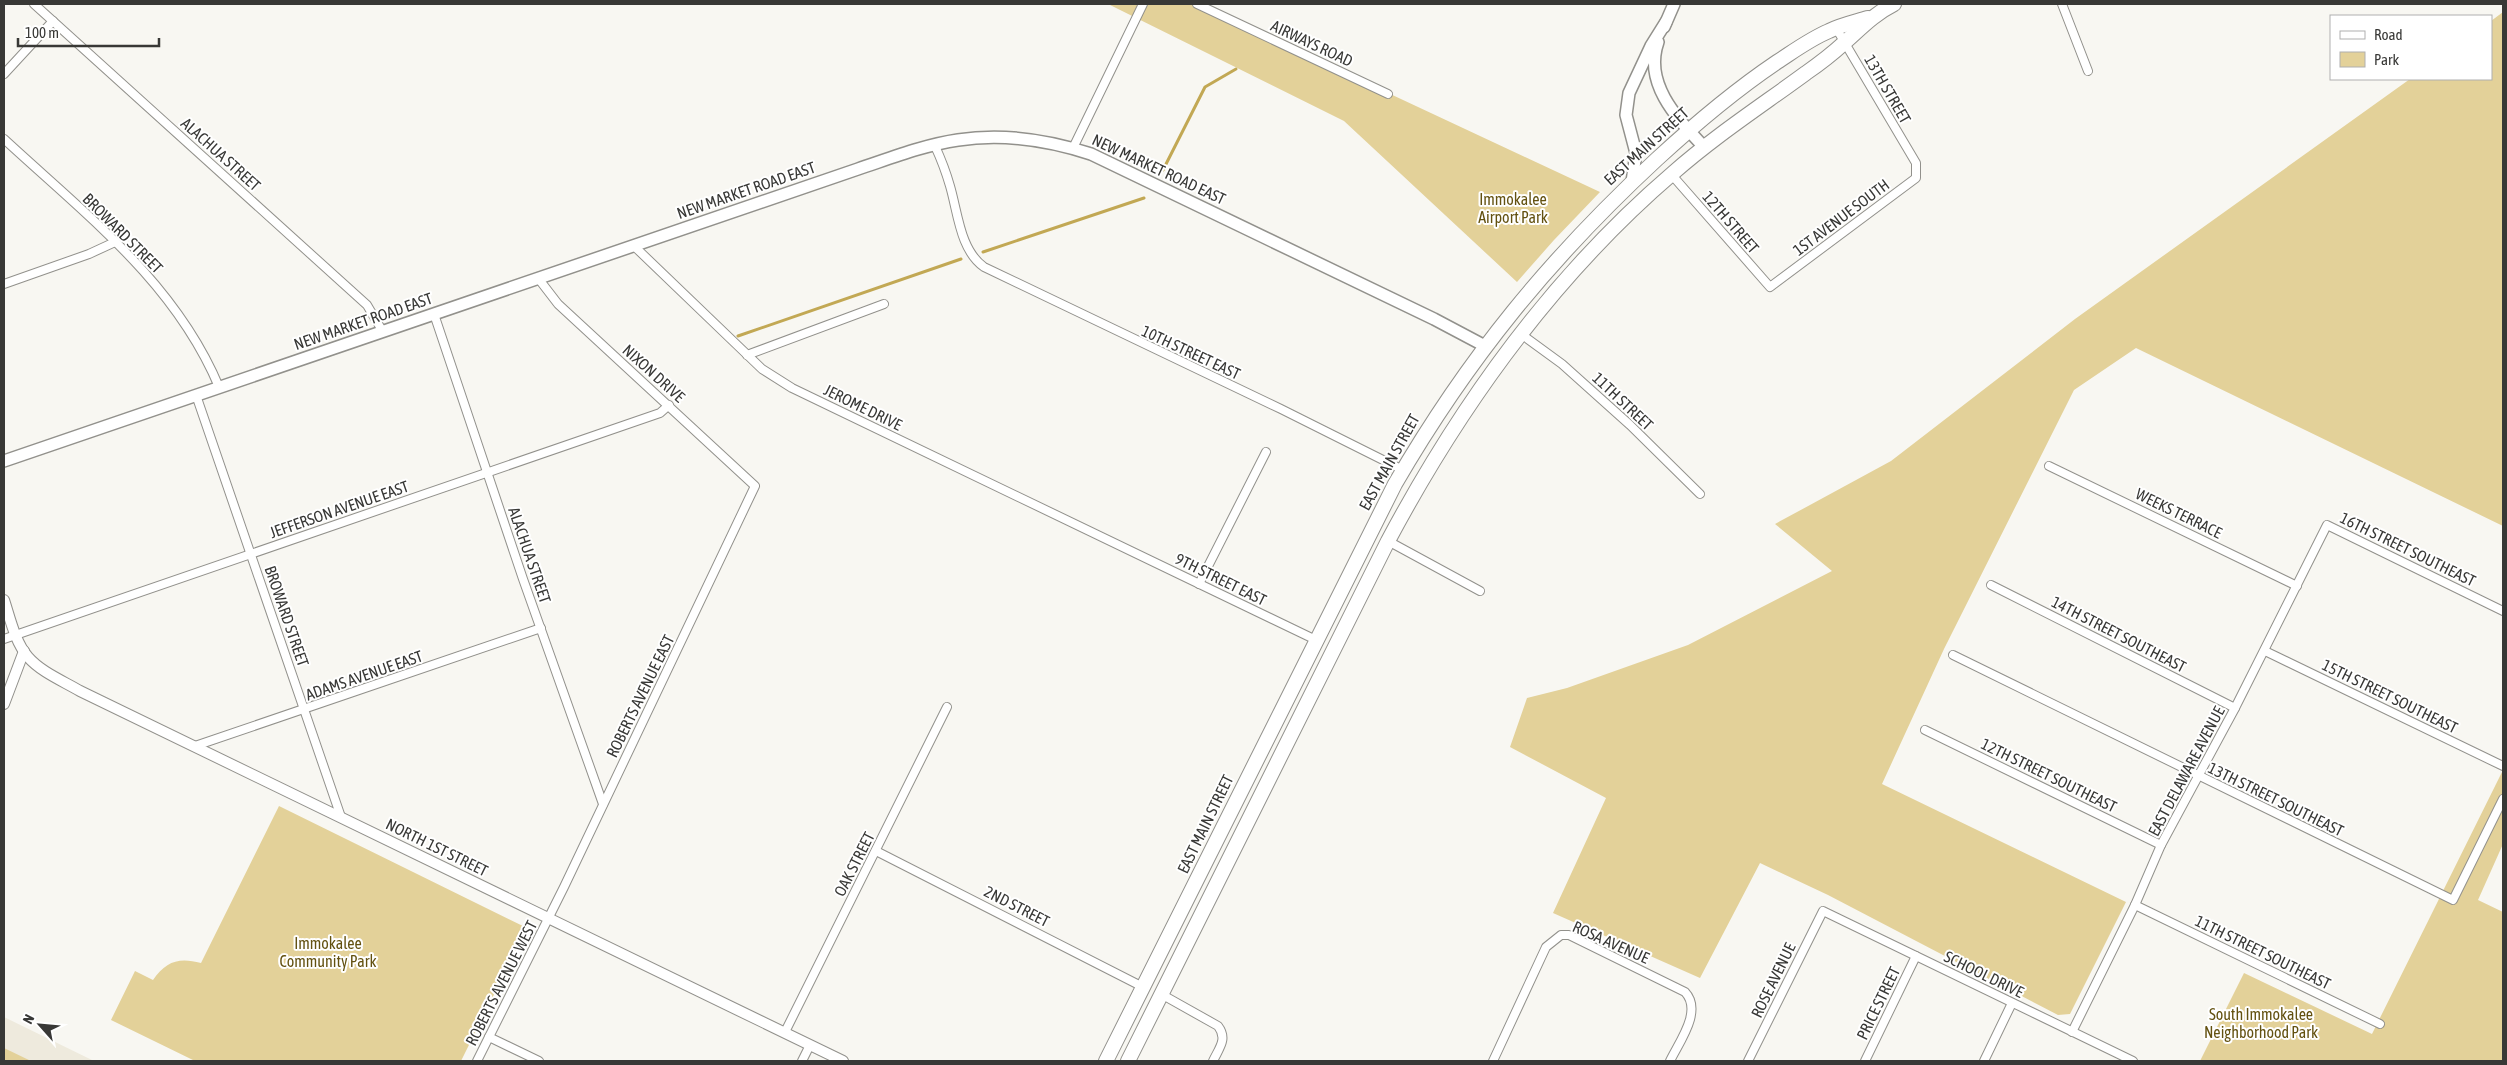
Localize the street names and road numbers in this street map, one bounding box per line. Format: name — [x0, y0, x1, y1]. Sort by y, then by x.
street label: AIRWAYS ROAD — [1268, 16, 1356, 70]
street label: 13TH STREET — [1861, 52, 1915, 126]
street label: EAST MAIN STREET — [1600, 103, 1692, 189]
street label: ALACHUA STREET — [178, 114, 264, 194]
street label: NEW MARKET ROAD EAST — [1089, 130, 1229, 208]
street label: NEW MARKET ROAD EAST — [674, 158, 818, 222]
street label: 1ST AVENUE SOUTH — [1790, 175, 1892, 259]
street label: 12TH STREET — [1699, 187, 1763, 257]
street label: BROWARD STREET — [79, 189, 167, 277]
street label: NEW MARKET ROAD EAST — [291, 289, 435, 353]
street label: 10TH STREET EAST — [1139, 321, 1243, 383]
street label: NIXON DRIVE — [619, 340, 689, 406]
street label: 11TH STREET — [1589, 369, 1657, 433]
street label: JEROME DRIVE — [821, 380, 905, 434]
street label: EAST MAIN STREET — [1355, 411, 1423, 513]
street label: JEFFERSON AVENUE EAST — [267, 477, 411, 541]
street label: WEEKS TERRACE — [2133, 484, 2225, 542]
street label: ALACHUA STREET — [505, 505, 555, 605]
street label: 16TH STREET SOUTHEAST — [2337, 508, 2479, 590]
street label: 9TH STREET EAST — [1173, 549, 1269, 609]
street label: BROWARD STREET — [261, 563, 313, 669]
street label: 14TH STREET SOUTHEAST — [2049, 592, 2189, 676]
street label: ROBERTS AVENUE EAST — [603, 632, 677, 760]
street label: ADAMS AVENUE EAST — [303, 647, 425, 703]
street label: 15TH STREET SOUTHEAST — [2319, 655, 2461, 737]
street label: EAST DELAWARE AVENUE — [2144, 703, 2228, 839]
street label: 12TH STREET SOUTHEAST — [1978, 734, 2120, 816]
street label: 13TH STREET SOUTHEAST — [2205, 758, 2347, 840]
street label: EAST MAIN STREET — [1173, 772, 1237, 876]
street label: NORTH 1ST STREET — [383, 815, 491, 879]
street label: OAK STREET — [830, 829, 878, 899]
street label: 2ND STREET — [981, 882, 1053, 930]
street label: 11TH STREET SOUTHEAST — [2192, 911, 2334, 993]
street label: ROSA AVENUE — [1570, 917, 1652, 967]
street label: ROBERTS AVENUE WEST — [462, 918, 540, 1048]
street label: ROSE AVENUE — [1747, 940, 1799, 1020]
street label: SCHOOL DRIVE — [1941, 947, 2027, 1001]
street label: PRICE STREET — [1853, 964, 1903, 1042]

